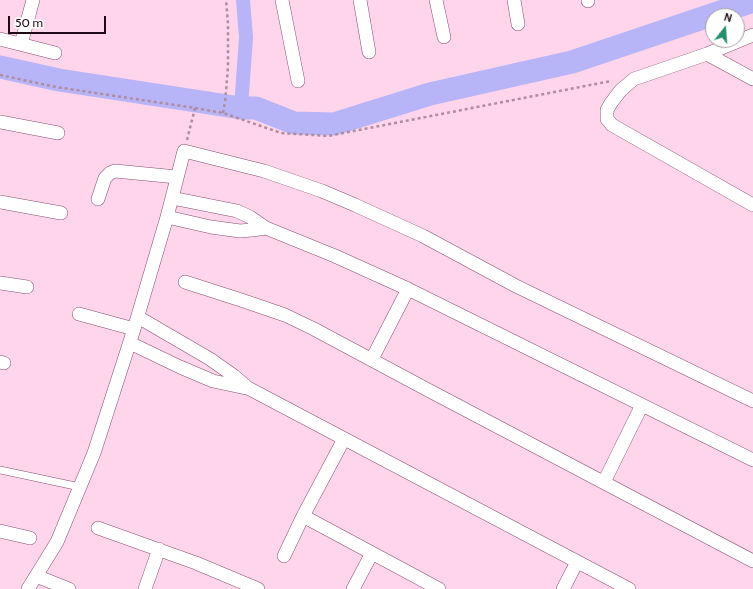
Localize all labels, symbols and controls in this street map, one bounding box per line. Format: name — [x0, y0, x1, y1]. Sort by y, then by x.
scale bar — [10, 8, 108, 34]
north arrow — [705, 8, 745, 48]
text: N — [722, 10, 734, 25]
text: 50 m — [15, 15, 43, 30]

